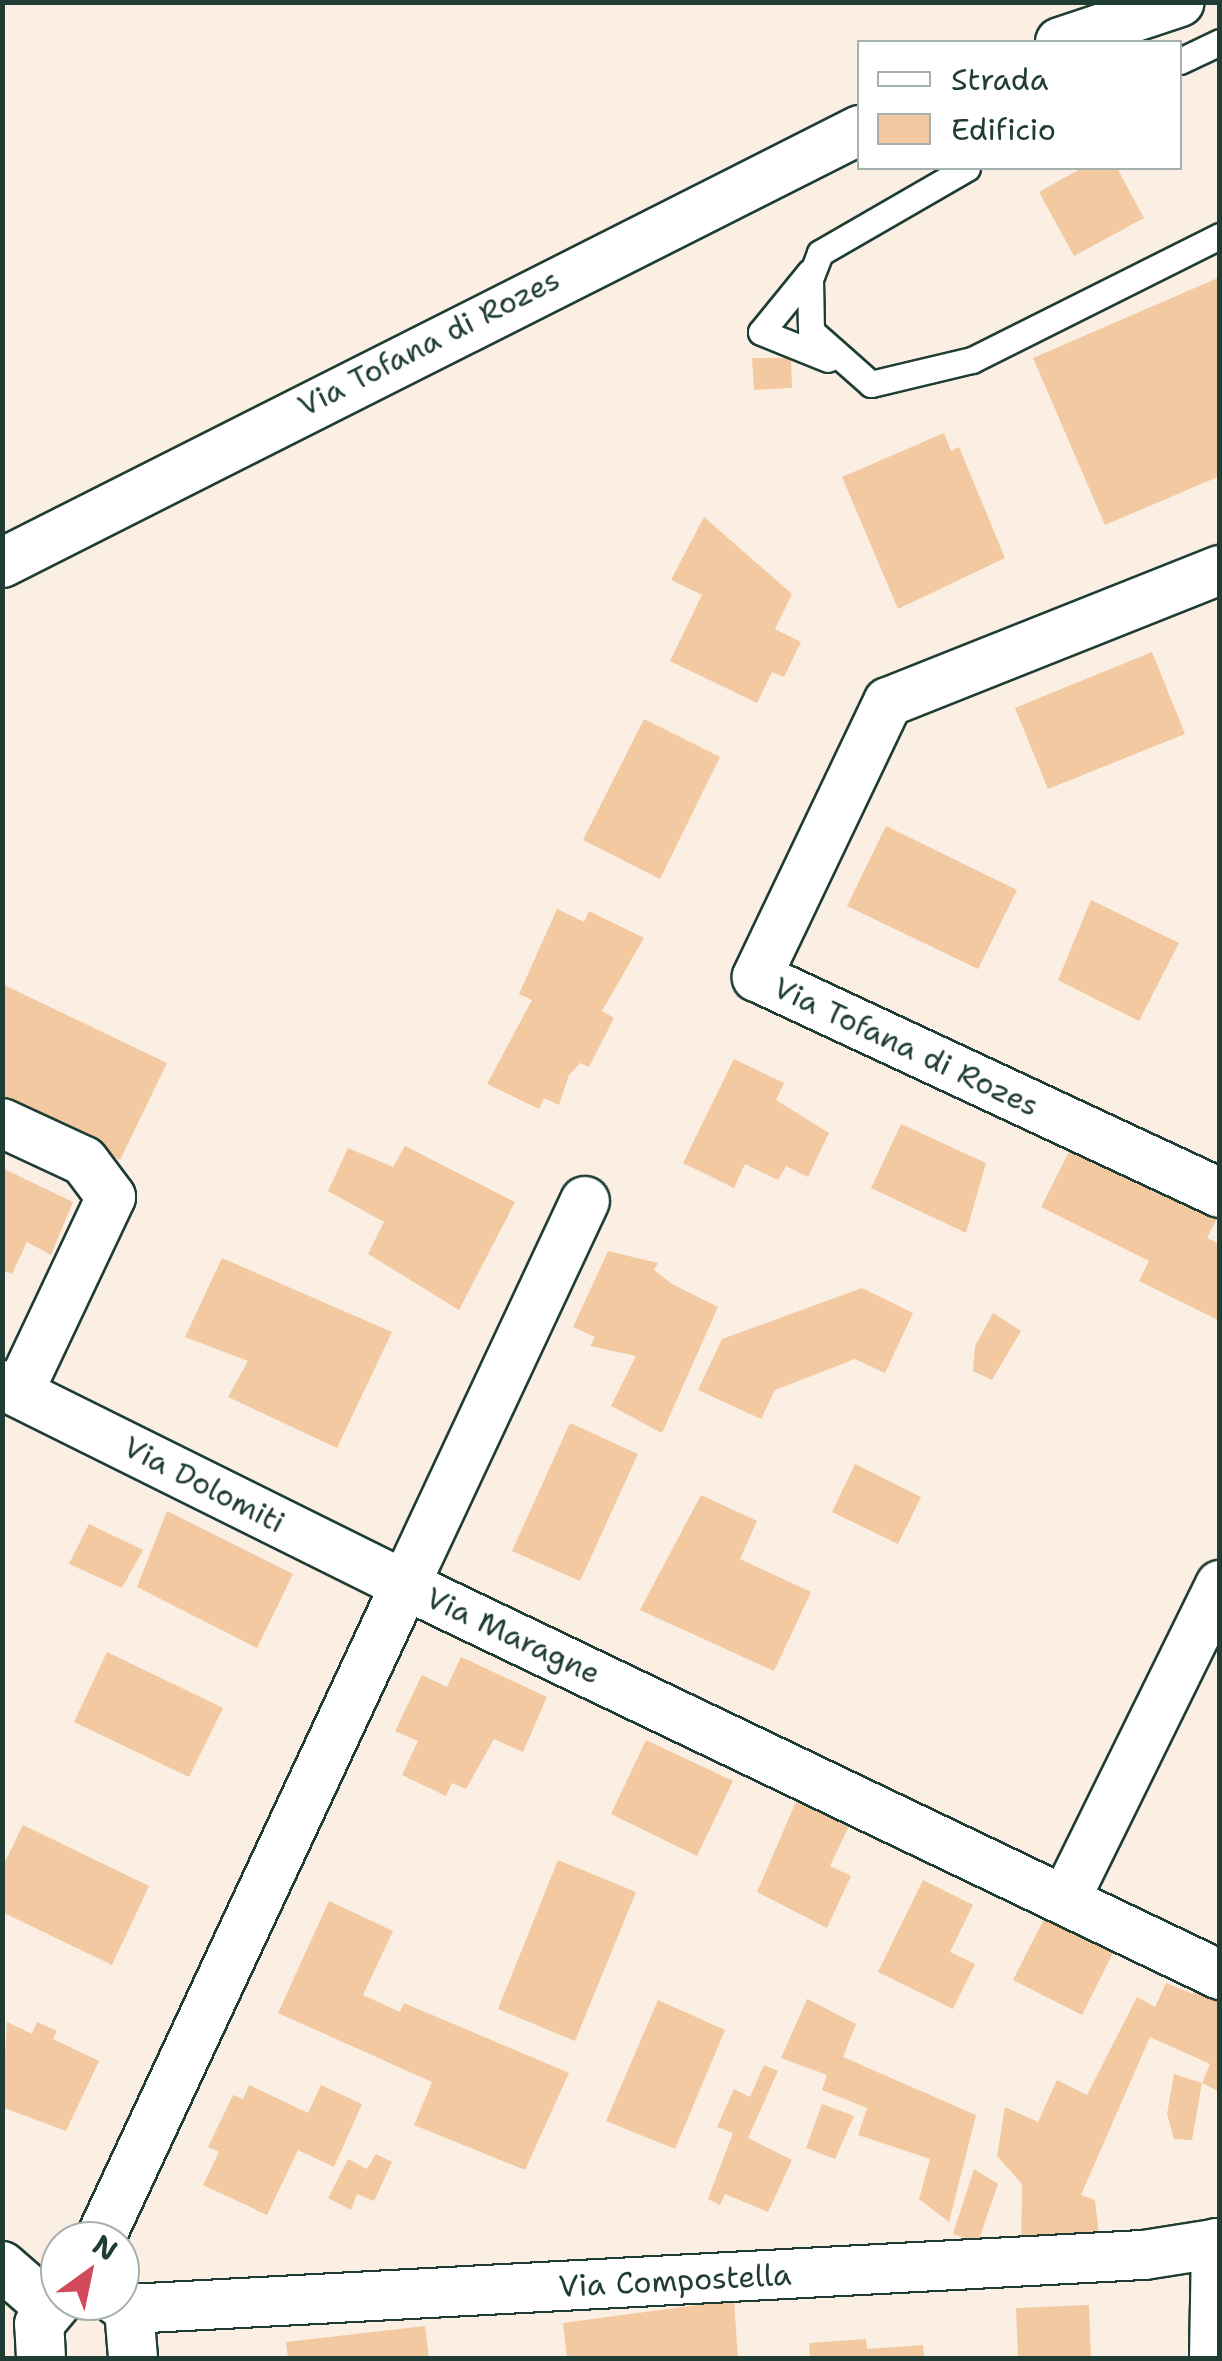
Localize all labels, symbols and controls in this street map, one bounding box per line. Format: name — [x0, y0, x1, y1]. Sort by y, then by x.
legend — [857, 40, 1182, 170]
text: Strada — [951, 59, 1049, 100]
text: Edificio — [951, 109, 1056, 150]
street label: Via Tofana di Rozes — [292, 261, 566, 425]
street label: Via Tofana di Rozes — [768, 970, 1044, 1124]
street label: Via Dolomiti — [117, 1429, 291, 1541]
street label: Via Maragne — [420, 1580, 606, 1692]
north arrow — [40, 2221, 140, 2321]
text: N — [86, 2226, 125, 2269]
street label: Via Compostella — [558, 2257, 792, 2305]

